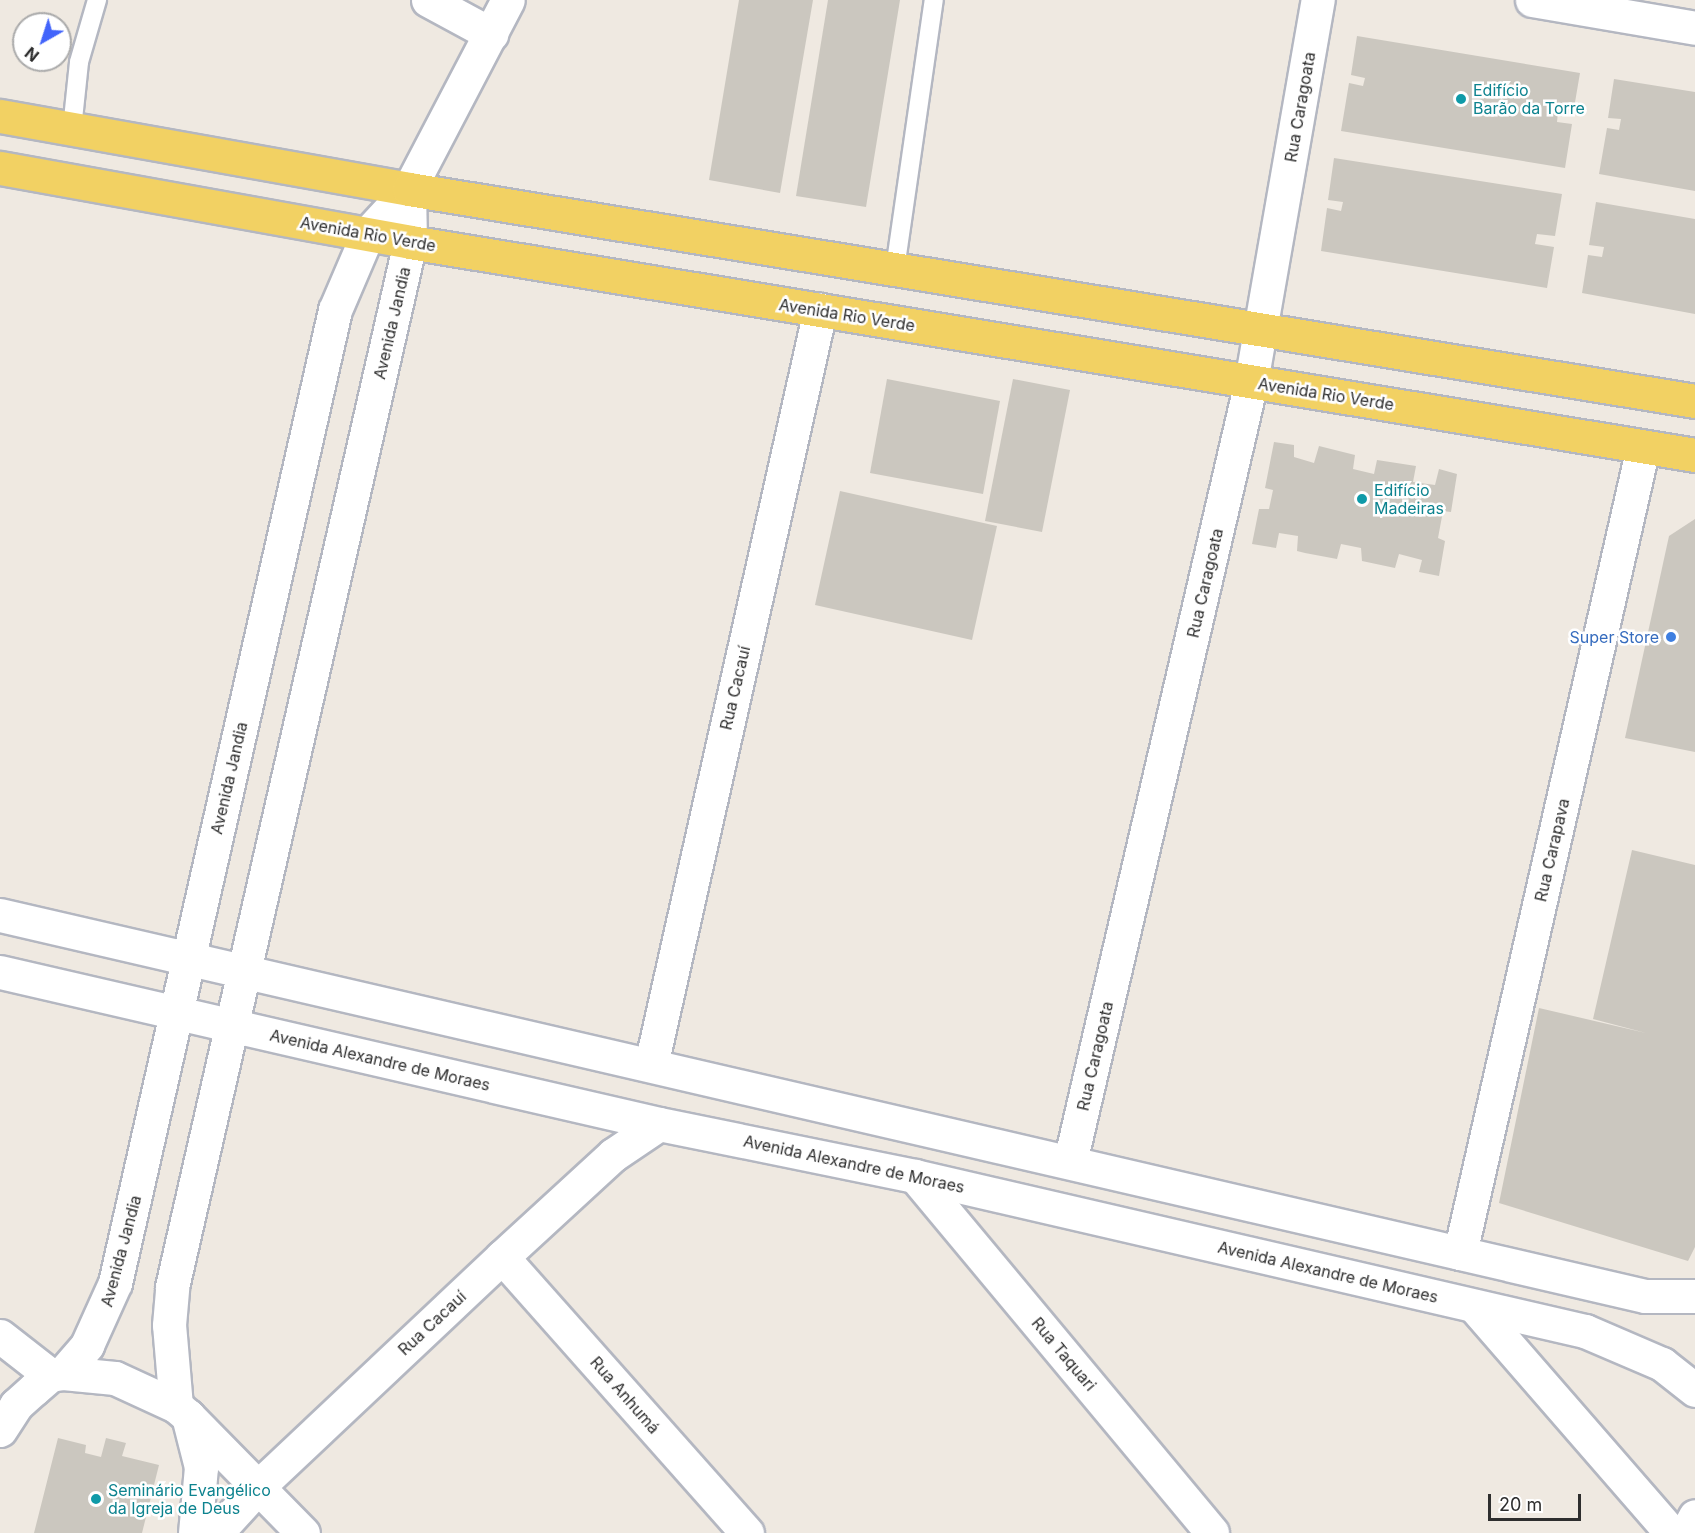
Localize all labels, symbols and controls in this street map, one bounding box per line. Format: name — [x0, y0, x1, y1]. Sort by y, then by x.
north arrow — [12, 12, 72, 72]
text: N — [21, 43, 43, 66]
street label: Rua Caragoata — [1281, 50, 1319, 164]
place label: Edifício Barão da Torre — [1473, 80, 1585, 118]
marker: Edifício Barão da Torre — [1454, 92, 1468, 106]
street label: Avenida Rio Verde — [299, 213, 437, 255]
street label: Avenida Jandia — [370, 265, 414, 381]
street label: Avenida Rio Verde — [778, 295, 916, 335]
street label: Avenida Rio Verde — [1257, 374, 1395, 414]
place label: Edifício Madeiras — [1374, 480, 1444, 518]
marker: Edifício Madeiras — [1355, 492, 1369, 506]
street label: Rua Caragoata — [1183, 526, 1227, 640]
place label: Super Store — [1570, 627, 1659, 647]
marker: Super Store — [1664, 630, 1678, 644]
street label: Rua Cacauí — [716, 644, 754, 732]
street label: Avenida Jandia — [207, 720, 251, 836]
street label: Rua Carapava — [1531, 796, 1573, 904]
street label: Rua Caragoata — [1073, 999, 1117, 1113]
street label: Avenida Alexandre de Moraes — [268, 1025, 492, 1095]
street label: Avenida Alexandre de Moraes — [742, 1131, 966, 1197]
street label: Avenida Jandia — [97, 1193, 145, 1309]
street label: Avenida Alexandre de Moraes — [1216, 1237, 1440, 1307]
street label: Rua Cacauí — [394, 1287, 470, 1359]
street label: Rua Taquari — [1028, 1313, 1100, 1395]
street label: Rua Anhumá — [586, 1353, 664, 1437]
place label: Seminário Evangélico da Igreja de Deus — [108, 1480, 271, 1518]
scale bar — [1491, 1482, 1584, 1520]
marker: Seminário Evangélico da Igreja de Deus — [89, 1492, 103, 1506]
text: 20 m — [1499, 1494, 1542, 1515]

